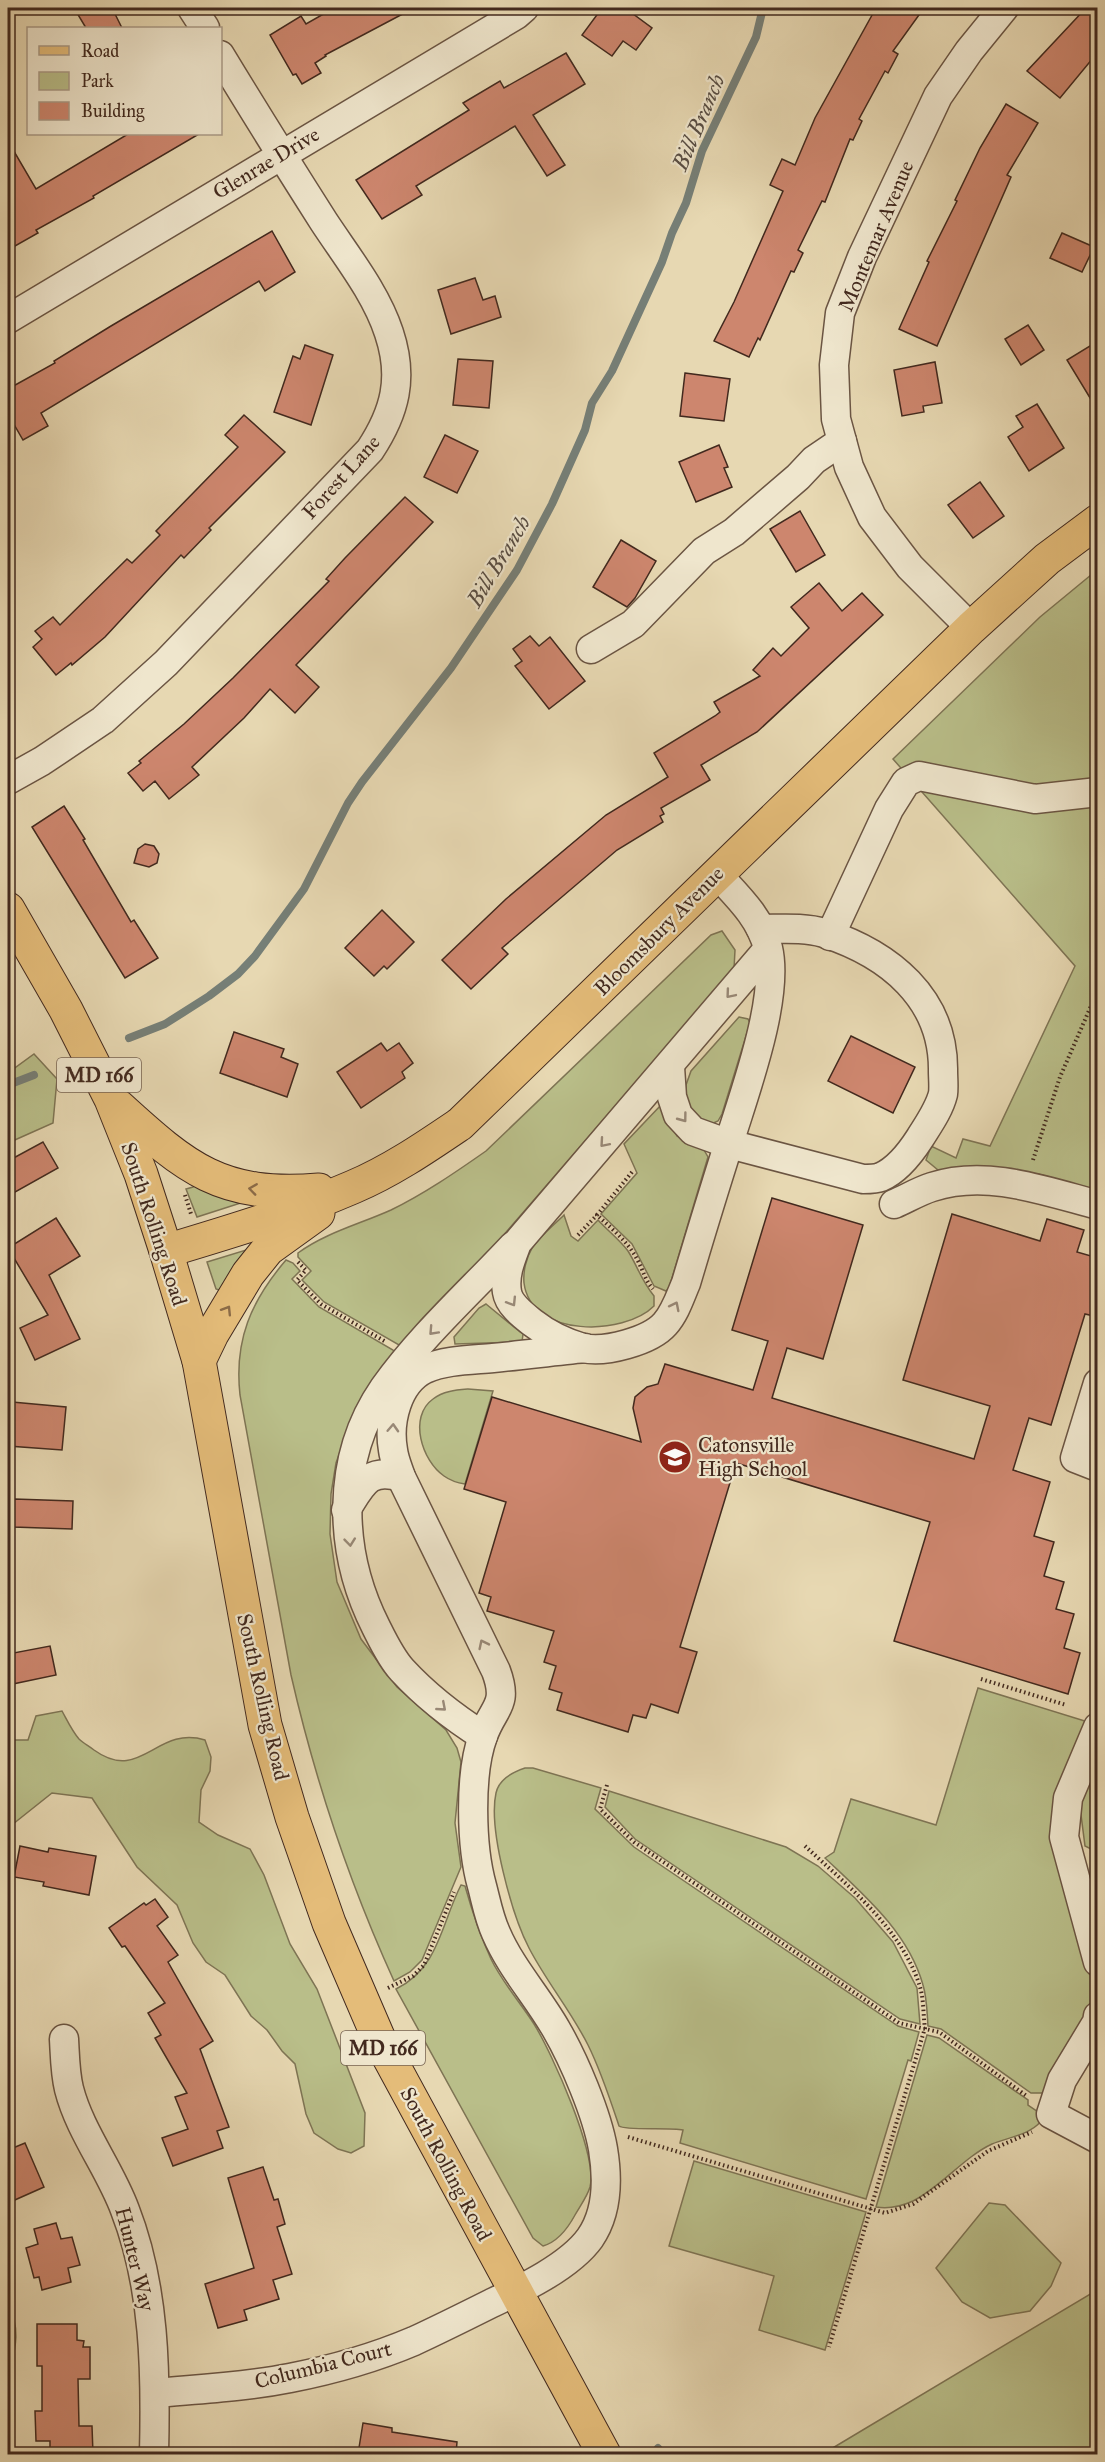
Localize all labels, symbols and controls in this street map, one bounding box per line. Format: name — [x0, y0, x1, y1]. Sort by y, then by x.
legend — [27, 27, 222, 135]
text: Road — [81, 40, 119, 62]
text: Park — [81, 70, 114, 92]
water label: Bill Branch — [666, 70, 731, 175]
text: Building — [81, 100, 145, 123]
street label: Glenrae Drive — [208, 121, 324, 205]
street label: Montemar Avenue — [832, 156, 920, 315]
street label: Forest Lane — [296, 429, 386, 525]
water label: Bill Branch — [460, 511, 536, 613]
street label: Bloomsbury Avenue — [589, 861, 729, 1001]
one-way arrow — [727, 987, 738, 998]
road number: MD 166 — [57, 1058, 141, 1092]
one-way arrow — [675, 1112, 686, 1123]
one-way arrow — [600, 1136, 611, 1147]
street label: South Rolling Road — [115, 1139, 193, 1309]
one-way arrow — [249, 1183, 258, 1195]
one-way arrow — [505, 1295, 516, 1306]
one-way arrow — [668, 1302, 680, 1313]
one-way arrow — [220, 1306, 231, 1317]
one-way arrow — [430, 1324, 441, 1335]
one-way arrow — [386, 1423, 399, 1432]
place label: Catonsville High School — [698, 1432, 808, 1482]
school or university icon: Catonsville High School — [657, 1439, 693, 1475]
one-way arrow — [343, 1537, 356, 1546]
street label: South Rolling Road — [231, 1611, 295, 1783]
one-way arrow — [479, 1640, 490, 1651]
one-way arrow — [435, 1700, 446, 1711]
road number: MD 166 — [341, 2031, 425, 2065]
street label: South Rolling Road — [395, 2083, 498, 2246]
street label: Hunter Way — [110, 2204, 161, 2315]
street label: Columbia Court — [252, 2335, 395, 2395]

